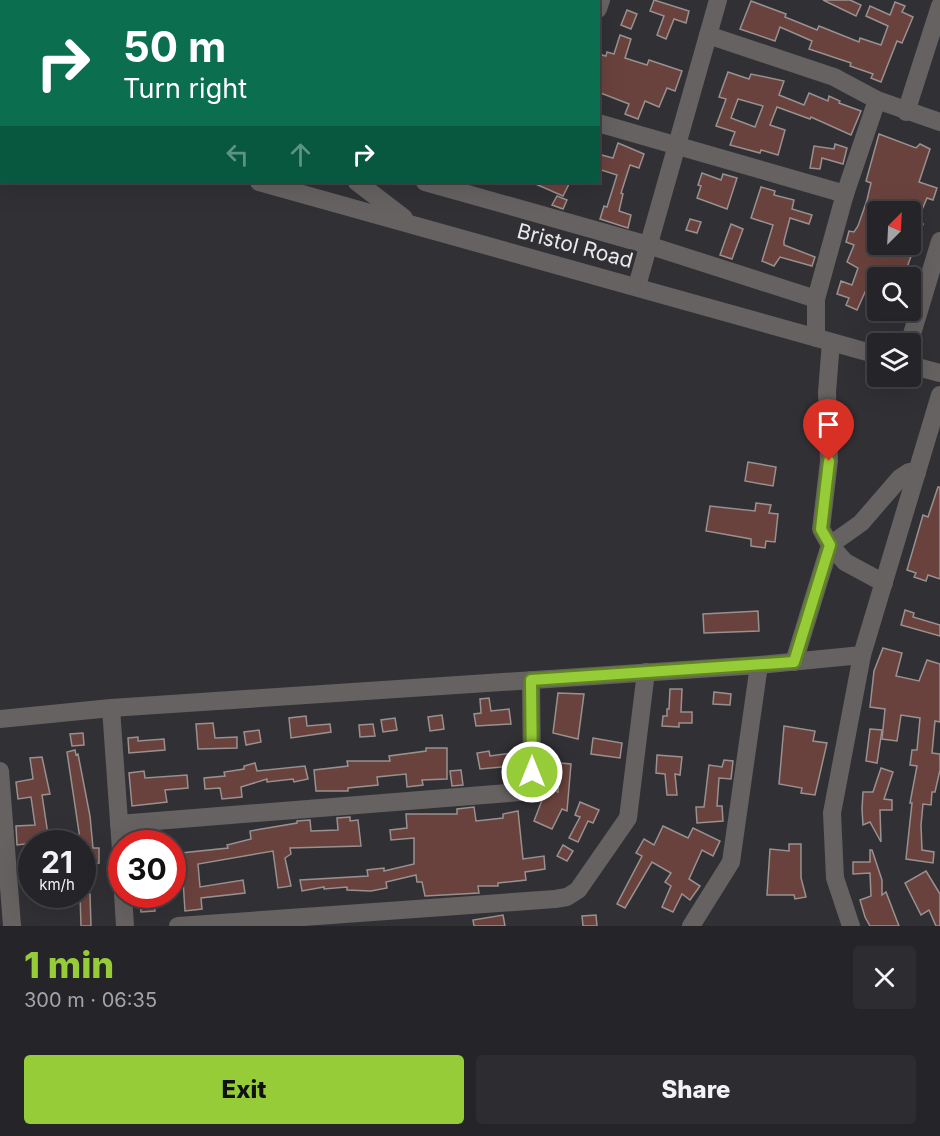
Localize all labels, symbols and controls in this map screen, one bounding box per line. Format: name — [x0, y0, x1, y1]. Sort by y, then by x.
text: 50 m — [123, 21, 226, 72]
icon: right — [24, 24, 102, 102]
text: Turn right — [123, 72, 247, 105]
icon: left — [221, 138, 254, 171]
icon: ahead — [284, 138, 317, 171]
icon: right — [347, 138, 380, 171]
north arrow — [867, 201, 921, 255]
map controls — [867, 201, 921, 387]
street label: Bristol Road — [514, 218, 636, 273]
button: search — [867, 267, 921, 321]
button: layers — [867, 333, 921, 387]
pin — [803, 399, 854, 461]
icon: arrive — [812, 408, 845, 441]
position arrow — [500, 740, 564, 804]
speed limit sign: 30 — [108, 830, 186, 908]
text: 21 — [41, 844, 73, 880]
text: km/h — [39, 875, 75, 894]
text: 1 min — [24, 943, 114, 987]
button: close — [853, 946, 916, 1009]
text: 300 m · 06:35 — [24, 988, 157, 1012]
button: Exit — [24, 1055, 464, 1124]
button: Share — [476, 1055, 916, 1124]

